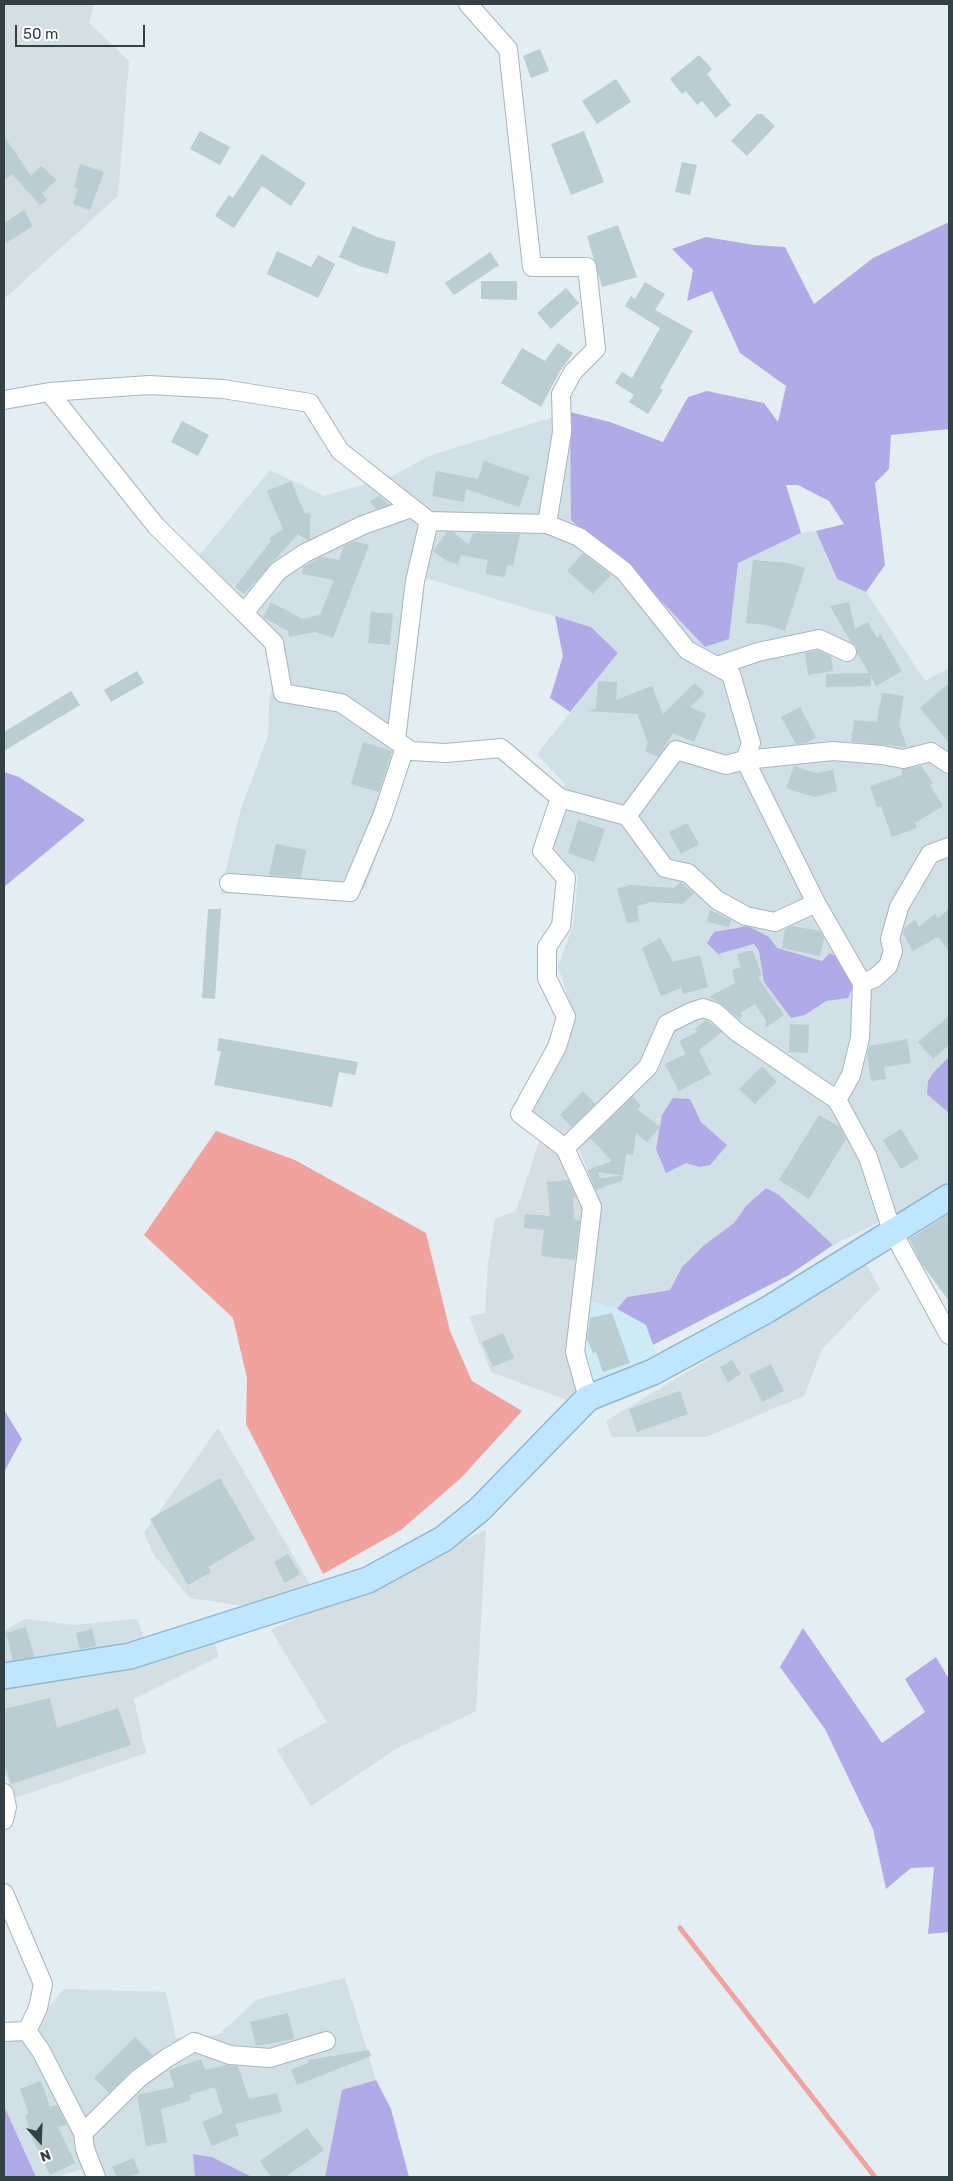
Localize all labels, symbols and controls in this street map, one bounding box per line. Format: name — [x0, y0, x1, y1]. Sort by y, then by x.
scale bar — [18, 15, 148, 47]
text: 50 m — [23, 25, 58, 43]
north arrow — [15, 2116, 65, 2166]
text: N — [38, 2146, 53, 2165]

